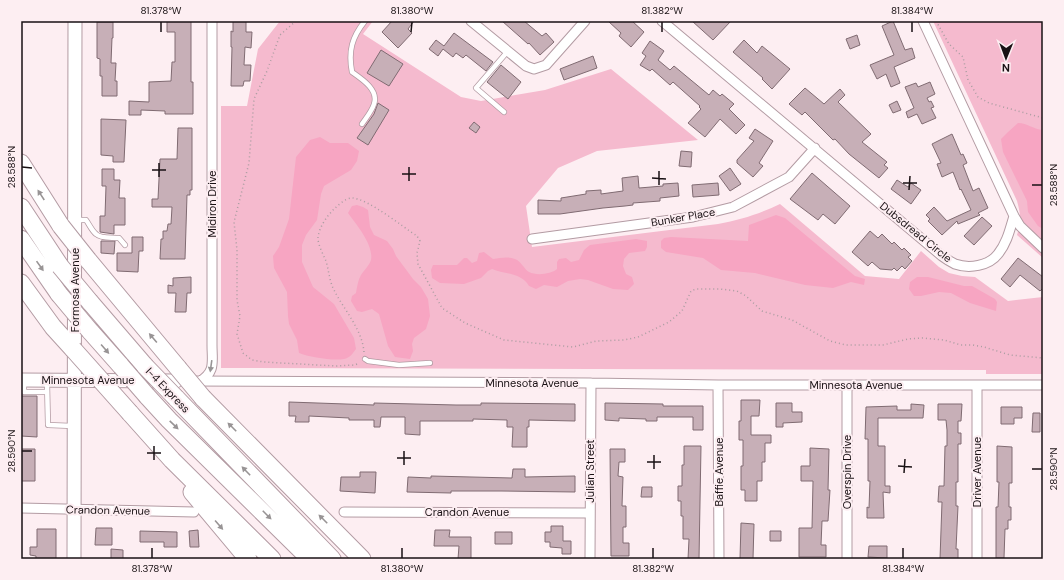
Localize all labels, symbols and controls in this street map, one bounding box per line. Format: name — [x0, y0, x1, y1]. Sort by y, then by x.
text: 81.378°W — [140, 4, 182, 17]
text: 81.380°W — [391, 4, 434, 17]
text: 81.382°W — [641, 4, 683, 17]
text: 81.384°W — [891, 4, 933, 17]
north arrow — [986, 38, 1026, 78]
text: N — [1002, 61, 1010, 75]
text: 28.588°N — [5, 146, 18, 188]
text: 28.588°N — [1047, 164, 1060, 206]
street label: Midiron Drive — [205, 170, 219, 238]
one-way arrow — [37, 189, 44, 200]
street label: Dubsdread Circle — [877, 199, 955, 265]
street label: Bunker Place — [650, 204, 716, 230]
street label: Formosa Avenue — [68, 248, 82, 332]
one-way arrow — [36, 261, 44, 272]
one-way arrow — [149, 332, 158, 343]
one-way arrow — [101, 343, 110, 354]
one-way arrow — [208, 360, 214, 372]
street label: I-4 Express — [143, 364, 193, 416]
street label: Minnesota Avenue — [41, 373, 135, 387]
street label: Minnesota Avenue — [485, 376, 579, 390]
street label: Minnesota Avenue — [809, 378, 903, 392]
one-way arrow — [169, 420, 179, 429]
one-way arrow — [227, 422, 237, 432]
text: 28.590°N — [5, 429, 18, 472]
street label: Overspin Drive — [840, 435, 854, 509]
street label: Baffie Avenue — [712, 437, 726, 507]
street label: Driver Avenue — [970, 437, 984, 507]
street label: Julian Street — [583, 439, 597, 503]
text: 28.590°N — [1047, 447, 1060, 490]
one-way arrow — [242, 466, 251, 476]
street label: Crandon Avenue — [66, 502, 150, 518]
street label: Crandon Avenue — [425, 505, 509, 519]
one-way arrow — [262, 510, 272, 520]
one-way arrow — [318, 514, 328, 524]
one-way arrow — [214, 520, 223, 530]
text: 81.378°W — [131, 562, 173, 575]
text: 81.380°W — [381, 562, 424, 575]
text: 81.382°W — [632, 562, 674, 575]
text: 81.384°W — [882, 562, 924, 575]

